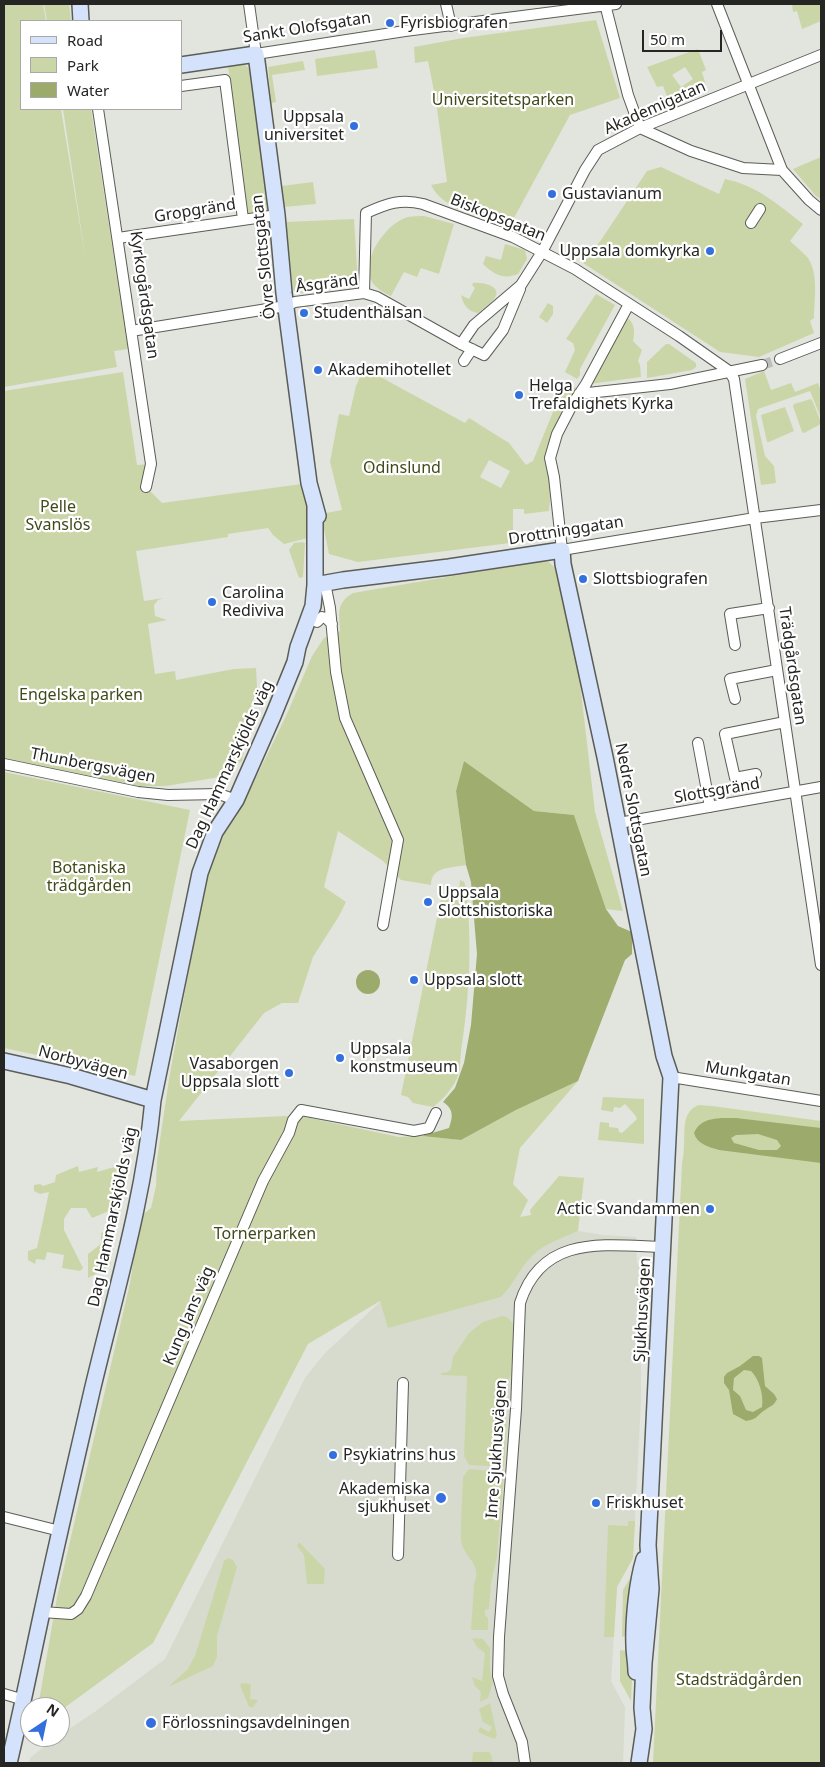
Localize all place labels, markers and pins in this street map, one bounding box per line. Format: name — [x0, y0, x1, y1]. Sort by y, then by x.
place label: Fyrisbiografen — [400, 13, 508, 33]
marker: Fyrisbiografen — [384, 17, 396, 29]
place label: Uppsala universitet — [264, 107, 344, 145]
marker: Uppsala universitet — [348, 120, 360, 132]
place label: Gustavianum — [562, 184, 662, 204]
marker: Gustavianum — [546, 188, 558, 200]
place label: Uppsala domkyrka — [559, 241, 700, 261]
marker: Uppsala domkyrka — [704, 245, 716, 257]
place label: Studenthälsan — [314, 303, 422, 323]
marker: Studenthälsan — [298, 307, 310, 319]
place label: Akademihotellet — [328, 360, 451, 380]
marker: Akademihotellet — [312, 364, 324, 376]
place label: Helga Trefaldighets Kyrka — [529, 376, 674, 414]
marker: Helga Trefaldighets Kyrka — [513, 389, 525, 401]
place label: Slottsbiografen — [593, 569, 708, 589]
marker: Slottsbiografen — [577, 573, 589, 585]
place label: Carolina Rediviva — [222, 583, 284, 621]
marker: Carolina Rediviva — [206, 596, 218, 608]
place label: Uppsala Slottshistoriska — [438, 883, 553, 921]
marker: Uppsala Slottshistoriska — [422, 896, 434, 908]
place label: Uppsala slott — [424, 970, 522, 990]
marker: Uppsala slott — [408, 974, 420, 986]
place label: Uppsala konstmuseum — [350, 1039, 458, 1077]
marker: Uppsala konstmuseum — [334, 1052, 346, 1064]
place label: Vasaborgen Uppsala slott — [181, 1054, 279, 1092]
marker: Vasaborgen Uppsala slott — [283, 1067, 295, 1079]
place label: Actic Svandammen — [557, 1199, 700, 1219]
marker: Actic Svandammen — [704, 1203, 716, 1215]
place label: Psykiatrins hus — [343, 1445, 456, 1465]
marker: Psykiatrins hus — [327, 1449, 339, 1461]
place label: Akademiska sjukhuset — [339, 1479, 430, 1517]
marker: Akademiska sjukhuset — [434, 1491, 448, 1505]
place label: Friskhuset — [606, 1493, 683, 1513]
marker: Friskhuset — [590, 1497, 602, 1509]
place label: Förlossningsavdelningen — [162, 1713, 350, 1733]
marker: Förlossningsavdelningen — [144, 1716, 158, 1730]

